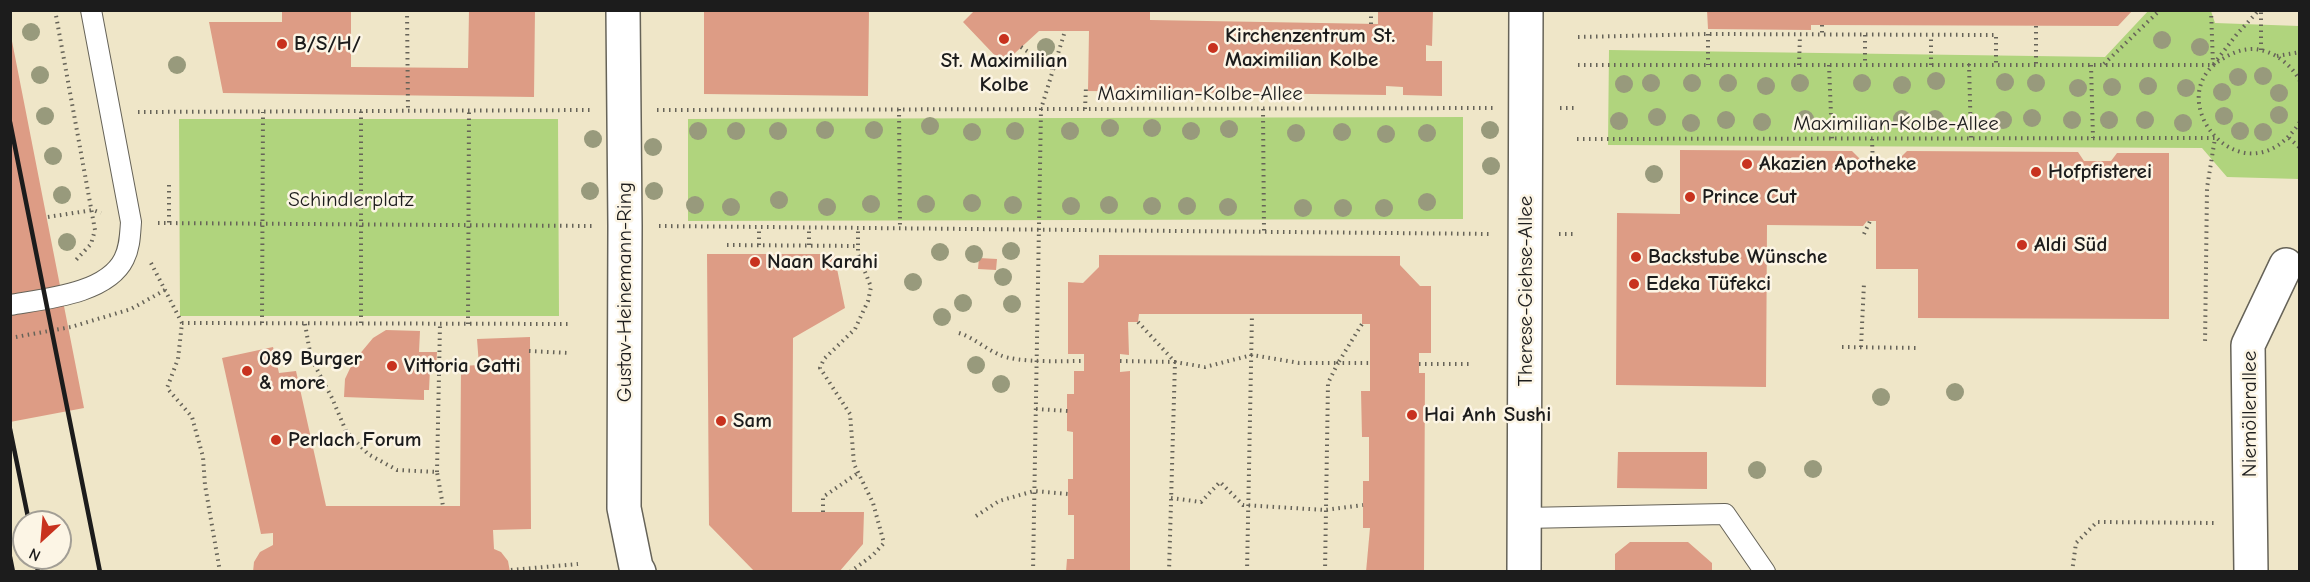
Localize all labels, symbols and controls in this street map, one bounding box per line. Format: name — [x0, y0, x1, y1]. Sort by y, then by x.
place label: Kirchenzentrum St. Maximilian Kolbe — [1225, 23, 1395, 73]
place label: B/S/H/ — [294, 31, 361, 57]
marker: St. Maximilian Kolbe — [997, 32, 1011, 46]
marker: B/S/H/ — [275, 37, 289, 51]
marker: Kirchenzentrum St. Maximilian Kolbe — [1206, 41, 1220, 55]
place label: St. Maximilian Kolbe — [941, 48, 1067, 98]
street label: Maximilian-Kolbe-Allee — [1097, 81, 1303, 107]
street label: Maximilian-Kolbe-Allee — [1793, 111, 1999, 137]
place label: Akazien Apotheke — [1759, 151, 1916, 177]
marker: Akazien Apotheke — [1740, 157, 1754, 171]
place label: Hofpfisterei — [2048, 159, 2152, 185]
marker: Hofpfisterei — [2029, 165, 2043, 179]
street label: Gustav-Heinemann-Ring — [612, 182, 638, 402]
place label: Prince Cut — [1702, 184, 1797, 210]
street label: Schindlerplatz — [288, 187, 414, 213]
marker: Prince Cut — [1683, 190, 1697, 204]
street label: Therese-Giehse-Allee — [1513, 196, 1539, 386]
place label: Aldi Süd — [2034, 232, 2107, 258]
marker: Aldi Süd — [2015, 238, 2029, 252]
place label: Backstube Wünsche — [1648, 244, 1827, 270]
place label: Naan Karahi — [767, 249, 878, 275]
marker: Backstube Wünsche — [1629, 250, 1643, 264]
marker: Naan Karahi — [748, 255, 762, 269]
place label: Edeka Tüfekci — [1646, 271, 1771, 297]
marker: Edeka Tüfekci — [1627, 277, 1641, 291]
place label: 089 Burger & more — [259, 346, 362, 396]
street label: Niemöllerallee — [2237, 351, 2263, 477]
place label: Vittoria Gatti — [404, 353, 521, 379]
marker: Vittoria Gatti — [385, 359, 399, 373]
marker: 089 Burger & more — [240, 364, 254, 378]
place label: Hai Anh Sushi — [1424, 402, 1551, 428]
place label: Sam — [733, 408, 772, 434]
marker: Hai Anh Sushi — [1405, 408, 1419, 422]
marker: Sam — [714, 414, 728, 428]
place label: Perlach Forum — [288, 427, 422, 453]
marker: Perlach Forum — [269, 433, 283, 447]
north arrow — [12, 510, 72, 570]
text: N — [26, 544, 44, 565]

